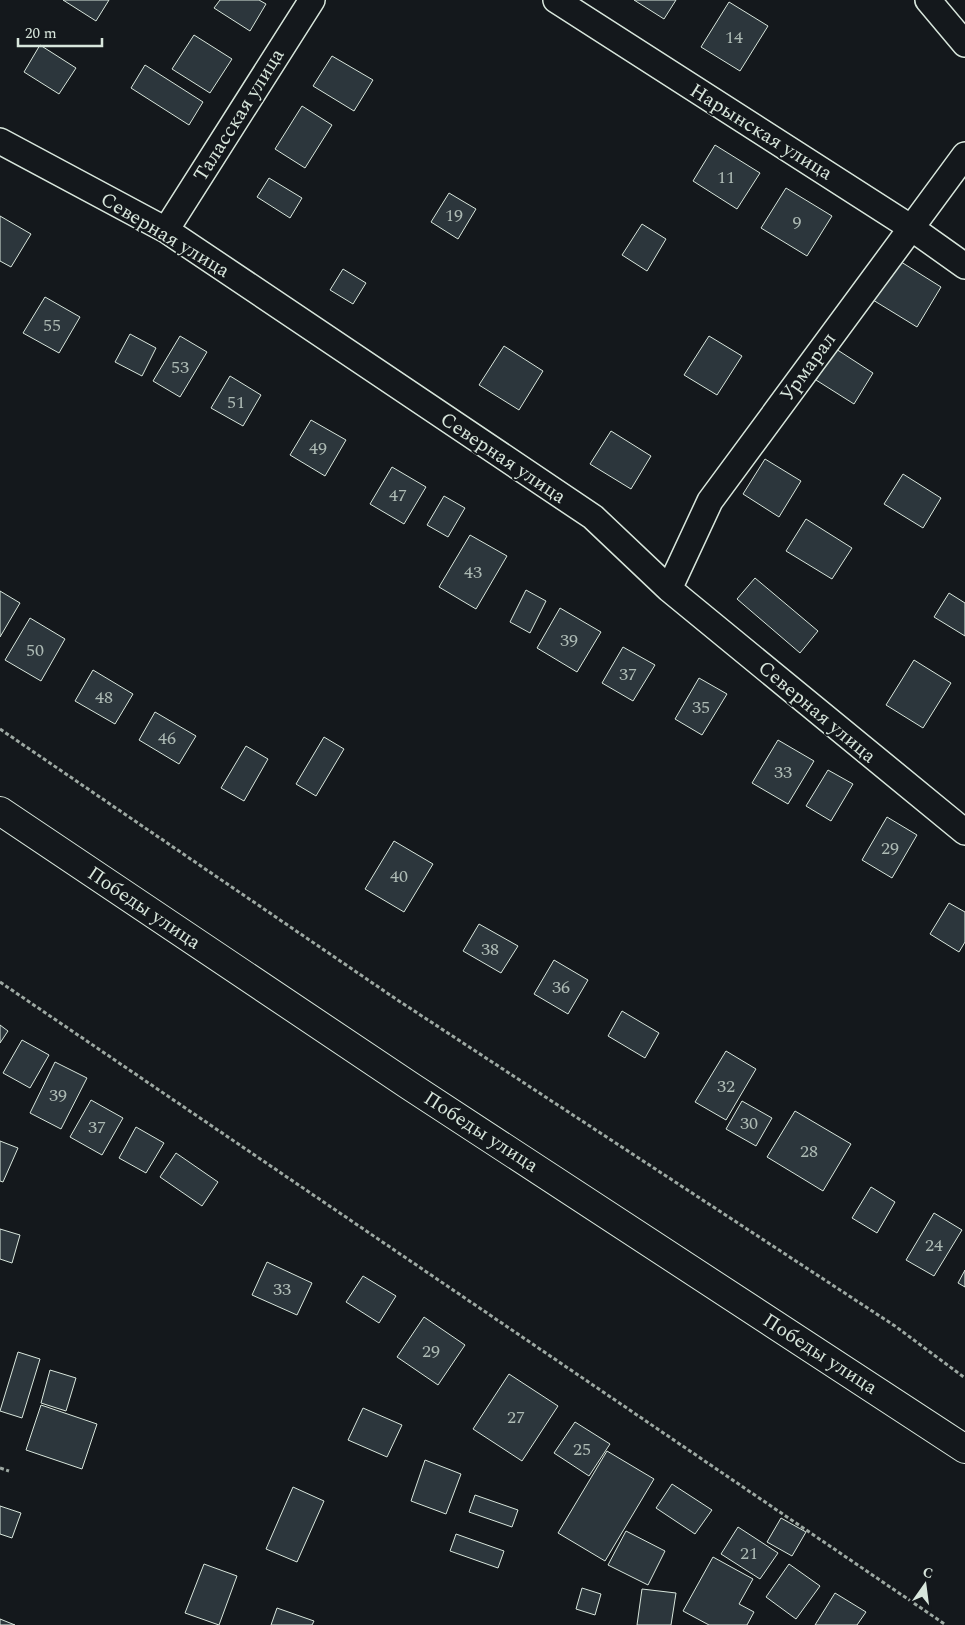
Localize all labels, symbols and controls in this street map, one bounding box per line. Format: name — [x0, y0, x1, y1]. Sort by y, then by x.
scale bar — [18, 15, 101, 47]
text: 20 m — [25, 22, 57, 45]
house number: 14 — [725, 24, 743, 51]
street label: Таласская улица — [186, 42, 292, 188]
street label: Нарынская улица — [684, 76, 839, 188]
house number: 11 — [717, 164, 735, 191]
street label: Северная улица — [95, 184, 236, 286]
house number: 19 — [445, 202, 463, 229]
house number: 9 — [793, 209, 802, 236]
house number: 55 — [43, 312, 61, 339]
street label: Урмарал — [773, 326, 843, 408]
house number: 53 — [171, 354, 189, 381]
house number: 51 — [227, 389, 245, 416]
street label: Северная улица — [434, 405, 572, 511]
house number: 49 — [309, 435, 327, 462]
house number: 47 — [389, 482, 407, 509]
house number: 43 — [464, 559, 482, 586]
house number: 39 — [560, 627, 578, 654]
house number: 50 — [26, 637, 44, 664]
street label: Северная улица — [751, 653, 883, 771]
house number: 37 — [619, 661, 637, 688]
house number: 48 — [95, 684, 113, 711]
house number: 35 — [692, 694, 710, 721]
house number: 46 — [158, 725, 176, 752]
house number: 33 — [774, 759, 792, 786]
house number: 29 — [881, 835, 899, 862]
street label: Победы улица — [81, 859, 207, 957]
house number: 40 — [390, 863, 408, 890]
house number: 38 — [481, 936, 499, 963]
house number: 36 — [552, 974, 570, 1001]
house number: 32 — [717, 1073, 735, 1100]
house number: 39 — [49, 1082, 67, 1109]
street label: Победы улица — [418, 1084, 544, 1181]
house number: 30 — [740, 1110, 758, 1137]
house number: 37 — [88, 1114, 106, 1141]
house number: 28 — [800, 1138, 818, 1165]
house number: 24 — [925, 1232, 943, 1259]
house number: 33 — [273, 1276, 291, 1303]
street label: Победы улица — [757, 1306, 883, 1403]
house number: 29 — [422, 1338, 440, 1365]
house number: 27 — [507, 1404, 525, 1431]
house number: 25 — [573, 1436, 591, 1463]
house number: 21 — [740, 1540, 758, 1567]
north arrow — [900, 1560, 950, 1610]
text: С — [921, 1561, 935, 1584]

